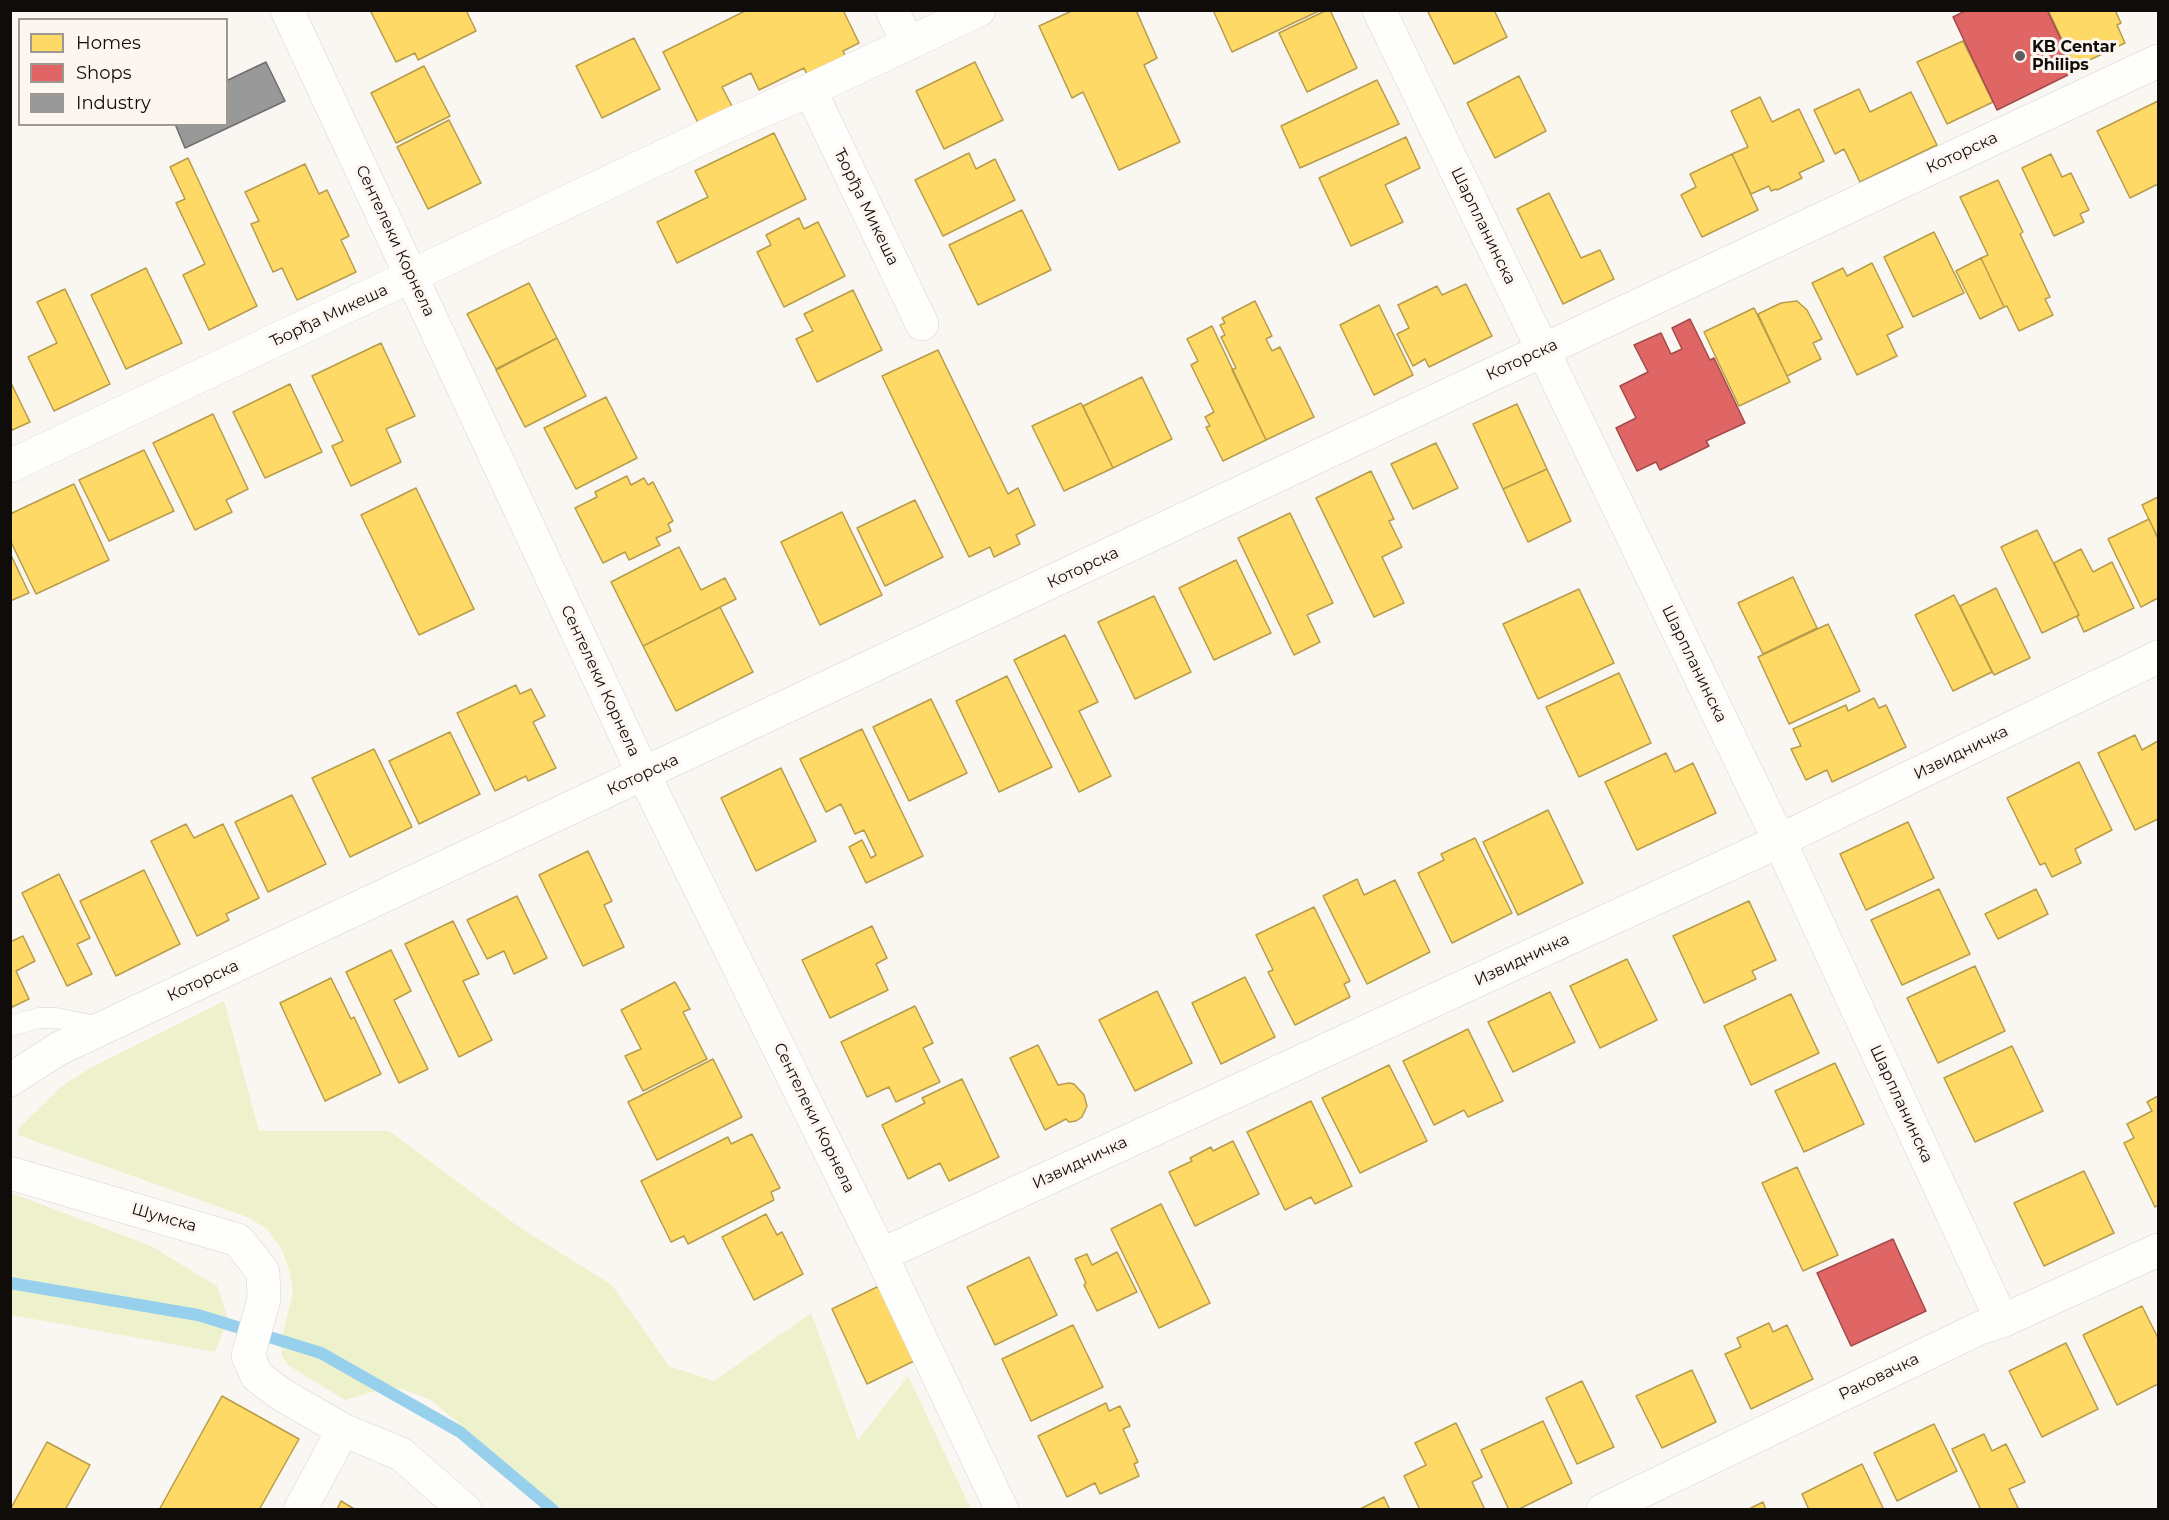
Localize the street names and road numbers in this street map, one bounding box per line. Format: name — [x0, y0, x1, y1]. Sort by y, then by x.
street label: Которска — [1923, 128, 2001, 178]
street label: Ђорђа Микеша — [829, 145, 903, 269]
street label: Сентелеки Корнела — [351, 162, 439, 320]
street label: Шарпланинска — [1446, 164, 1520, 288]
street label: Ђорђа Микеша — [267, 280, 391, 352]
street label: Которска — [1483, 335, 1561, 385]
street label: Которска — [1044, 543, 1122, 593]
street label: Сентелеки Корнела — [556, 602, 644, 760]
street label: Шарпланинска — [1657, 602, 1731, 726]
street label: Извидничка — [1911, 722, 2011, 784]
street label: Которска — [604, 750, 682, 800]
street label: Извидничка — [1471, 930, 1573, 990]
street label: Которска — [164, 956, 242, 1006]
street label: Сентелеки Корнела — [769, 1040, 859, 1196]
street label: Шарпланинска — [1865, 1042, 1937, 1166]
street label: Извидничка — [1029, 1133, 1131, 1193]
street label: Шумска — [129, 1200, 199, 1236]
street label: Раковачка — [1836, 1349, 1922, 1405]

